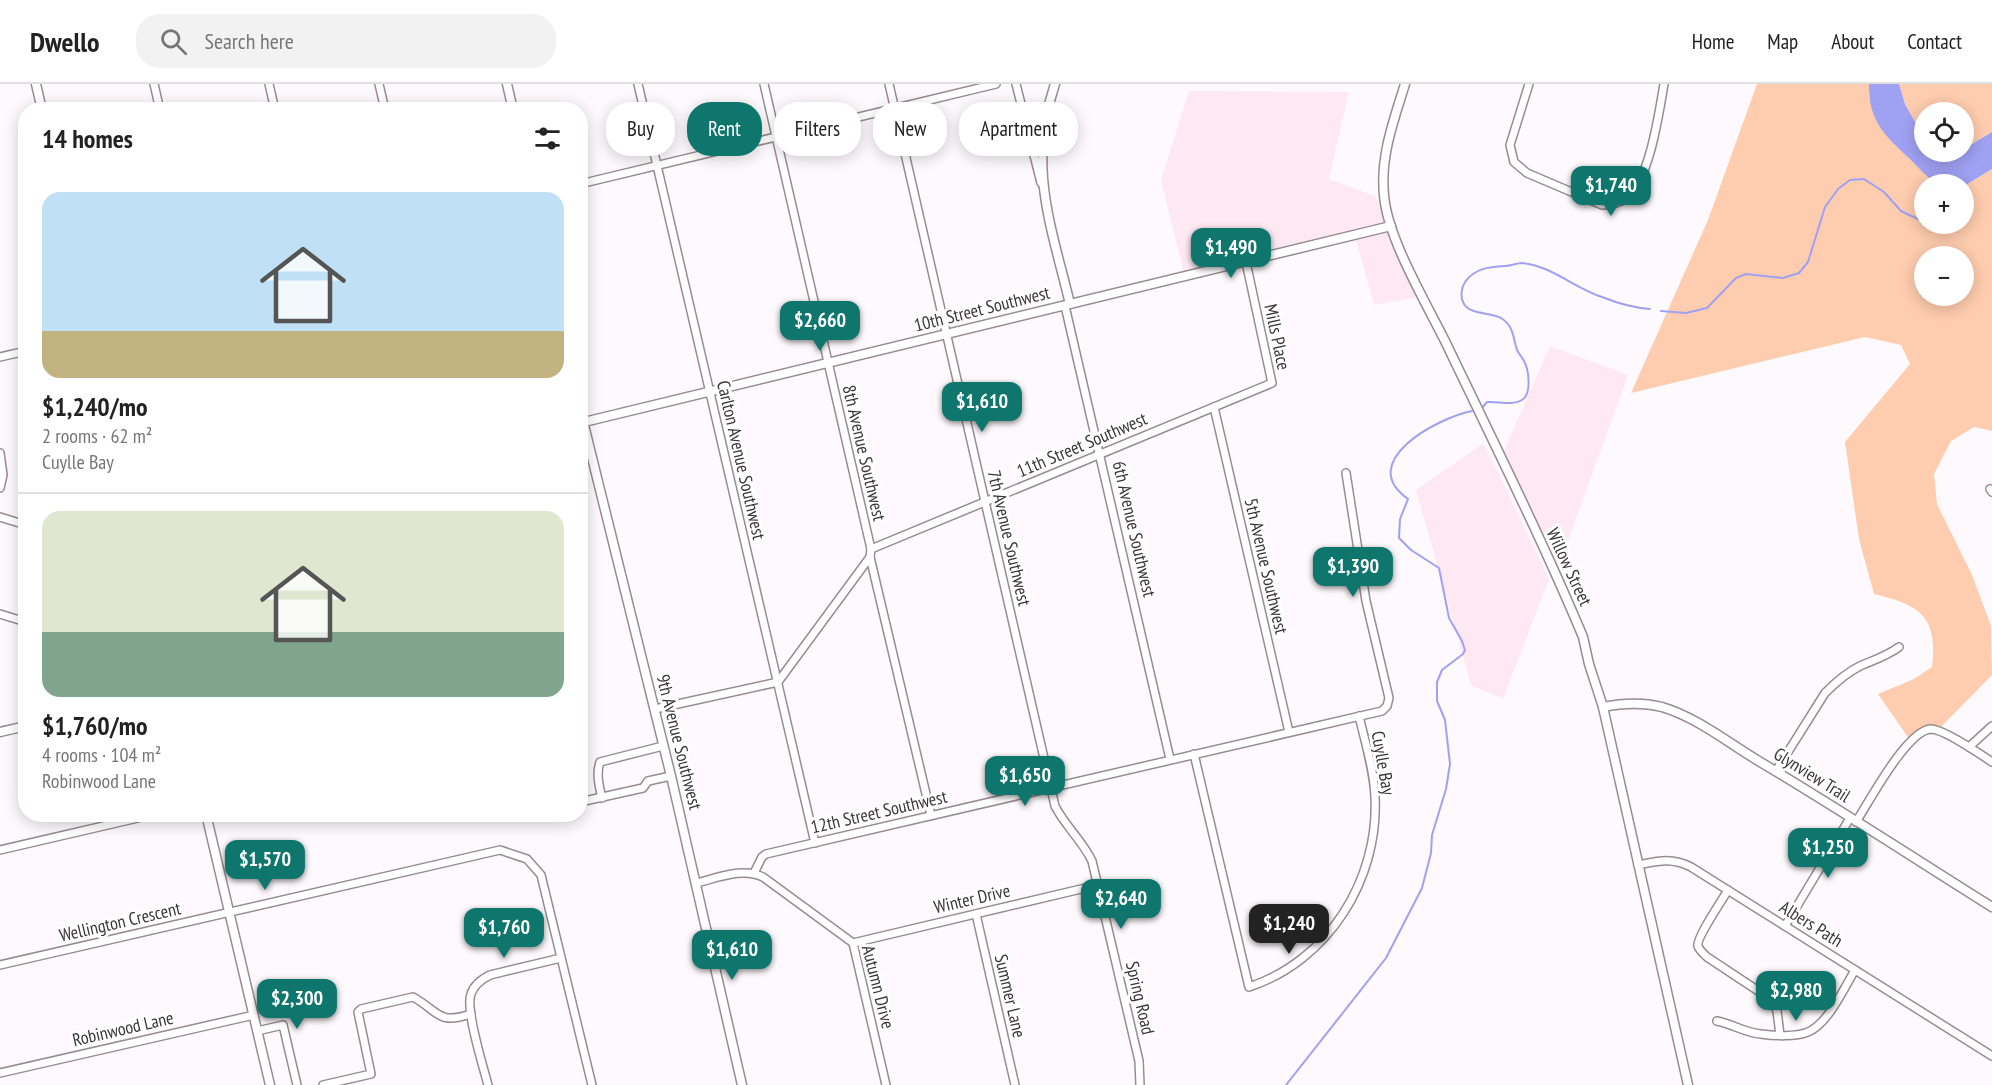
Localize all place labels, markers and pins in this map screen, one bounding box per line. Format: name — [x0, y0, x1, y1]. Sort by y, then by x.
pin: $1,740 — [1562, 166, 1660, 217]
pin: $1,490 — [1182, 228, 1280, 279]
pin: $2,660 — [771, 301, 869, 352]
pin: $1,610 — [933, 382, 1031, 433]
pin: $1,390 — [1304, 547, 1402, 598]
pin: $1,650 — [976, 756, 1074, 807]
pin: $1,250 — [1779, 828, 1877, 879]
pin: $1,570 — [216, 840, 314, 891]
pin: $2,640 — [1072, 879, 1170, 930]
pin: $1,240 — [1240, 904, 1338, 955]
pin: $1,760 — [455, 908, 553, 959]
pin: $1,610 — [683, 930, 781, 981]
pin: $2,980 — [1747, 971, 1845, 1022]
pin: $2,300 — [248, 979, 346, 1030]

